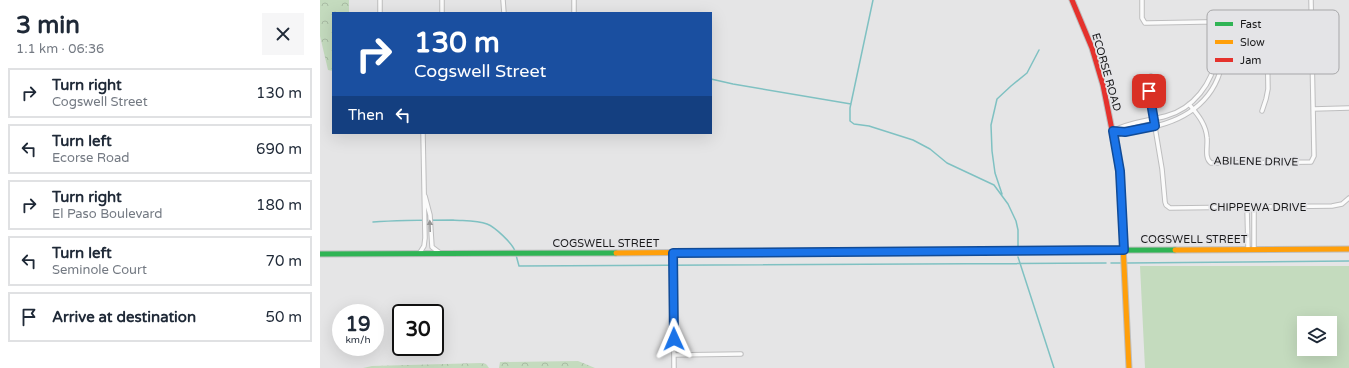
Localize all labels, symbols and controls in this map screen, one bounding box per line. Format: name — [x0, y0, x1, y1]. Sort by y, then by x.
legend — [1207, 10, 1339, 74]
text: 3 min — [16, 11, 80, 40]
button: close — [262, 13, 304, 55]
text: Fast — [1240, 18, 1261, 31]
text: 130 m — [414, 26, 500, 60]
icon: right — [348, 28, 400, 80]
street label: ECORSE ROAD — [1089, 31, 1124, 113]
text: Slow — [1240, 36, 1265, 49]
text: 1.1 km · 06:36 — [16, 41, 104, 57]
text: Jam — [1240, 54, 1261, 67]
text: Cogswell Street — [414, 60, 547, 82]
pin — [1132, 74, 1166, 108]
text: Turn right — [52, 76, 122, 94]
icon: arrive — [1138, 80, 1160, 102]
icon: right — [18, 82, 40, 104]
text: 130 m — [256, 84, 302, 102]
text: Cogswell Street — [52, 94, 148, 110]
icon: left — [392, 104, 414, 126]
text: Then — [348, 106, 384, 124]
text: Turn left — [52, 132, 112, 150]
icon: left — [18, 138, 40, 160]
text: 690 m — [256, 140, 302, 158]
text: Ecorse Road — [52, 150, 130, 166]
street label: ABILENE DRIVE — [1213, 154, 1299, 169]
text: Turn right — [52, 188, 122, 206]
icon: right — [18, 194, 40, 216]
text: 180 m — [256, 196, 302, 214]
street label: CHIPPEWA DRIVE — [1210, 201, 1306, 214]
text: El Paso Boulevard — [52, 206, 163, 222]
one-way arrow — [427, 219, 433, 232]
street label: COGSWELL STREET — [1141, 233, 1248, 246]
street label: COGSWELL STREET — [553, 237, 660, 250]
text: Turn left — [52, 244, 112, 262]
icon: left — [18, 250, 40, 272]
text: 70 m — [265, 252, 302, 270]
text: Seminole Court — [52, 262, 147, 278]
speed limit sign: 30 — [392, 304, 444, 356]
icon: arrive — [18, 306, 40, 328]
text: Arrive at destination — [52, 308, 196, 326]
text: 50 m — [265, 308, 302, 326]
text: 19 — [345, 313, 371, 337]
map controls — [1297, 316, 1337, 356]
button: layers — [1297, 316, 1337, 356]
position arrow — [653, 318, 695, 360]
text: km/h — [345, 334, 371, 346]

